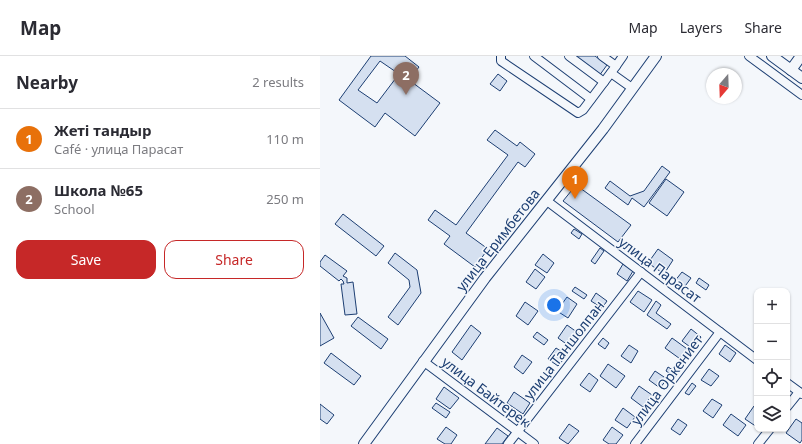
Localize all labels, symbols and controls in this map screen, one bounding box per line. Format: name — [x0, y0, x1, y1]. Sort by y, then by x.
text: Map — [20, 15, 61, 41]
text: Map — [629, 18, 658, 37]
text: Layers — [680, 18, 722, 37]
text: Share — [744, 18, 782, 37]
pin: 2 — [393, 62, 419, 95]
north arrow — [706, 68, 742, 104]
text: Nearby — [16, 71, 78, 94]
text: 2 results — [252, 73, 304, 91]
text: Жеті тандыр — [54, 120, 152, 140]
text: 1 — [25, 130, 33, 148]
text: 110 m — [266, 130, 304, 148]
text: Café · улица Парасат — [54, 140, 183, 158]
pin: 1 — [562, 166, 588, 199]
text: Школа №65 — [54, 180, 143, 200]
street label: улица Еримбетова — [452, 184, 544, 295]
text: 2 — [25, 190, 33, 208]
text: 250 m — [266, 190, 304, 208]
text: School — [54, 200, 95, 218]
street label: улица Парасат — [615, 232, 706, 307]
button: Save — [16, 240, 156, 279]
button: Share — [164, 240, 304, 279]
map controls — [754, 288, 790, 432]
button: + — [754, 288, 790, 324]
your location — [544, 295, 564, 315]
street label: улица Таншолпан — [519, 296, 608, 403]
button: − — [754, 324, 790, 360]
street label: улица Оркениет — [626, 330, 707, 429]
street label: улица Байтерек — [438, 352, 535, 431]
button: locate — [754, 360, 790, 396]
button: layers — [754, 396, 790, 432]

